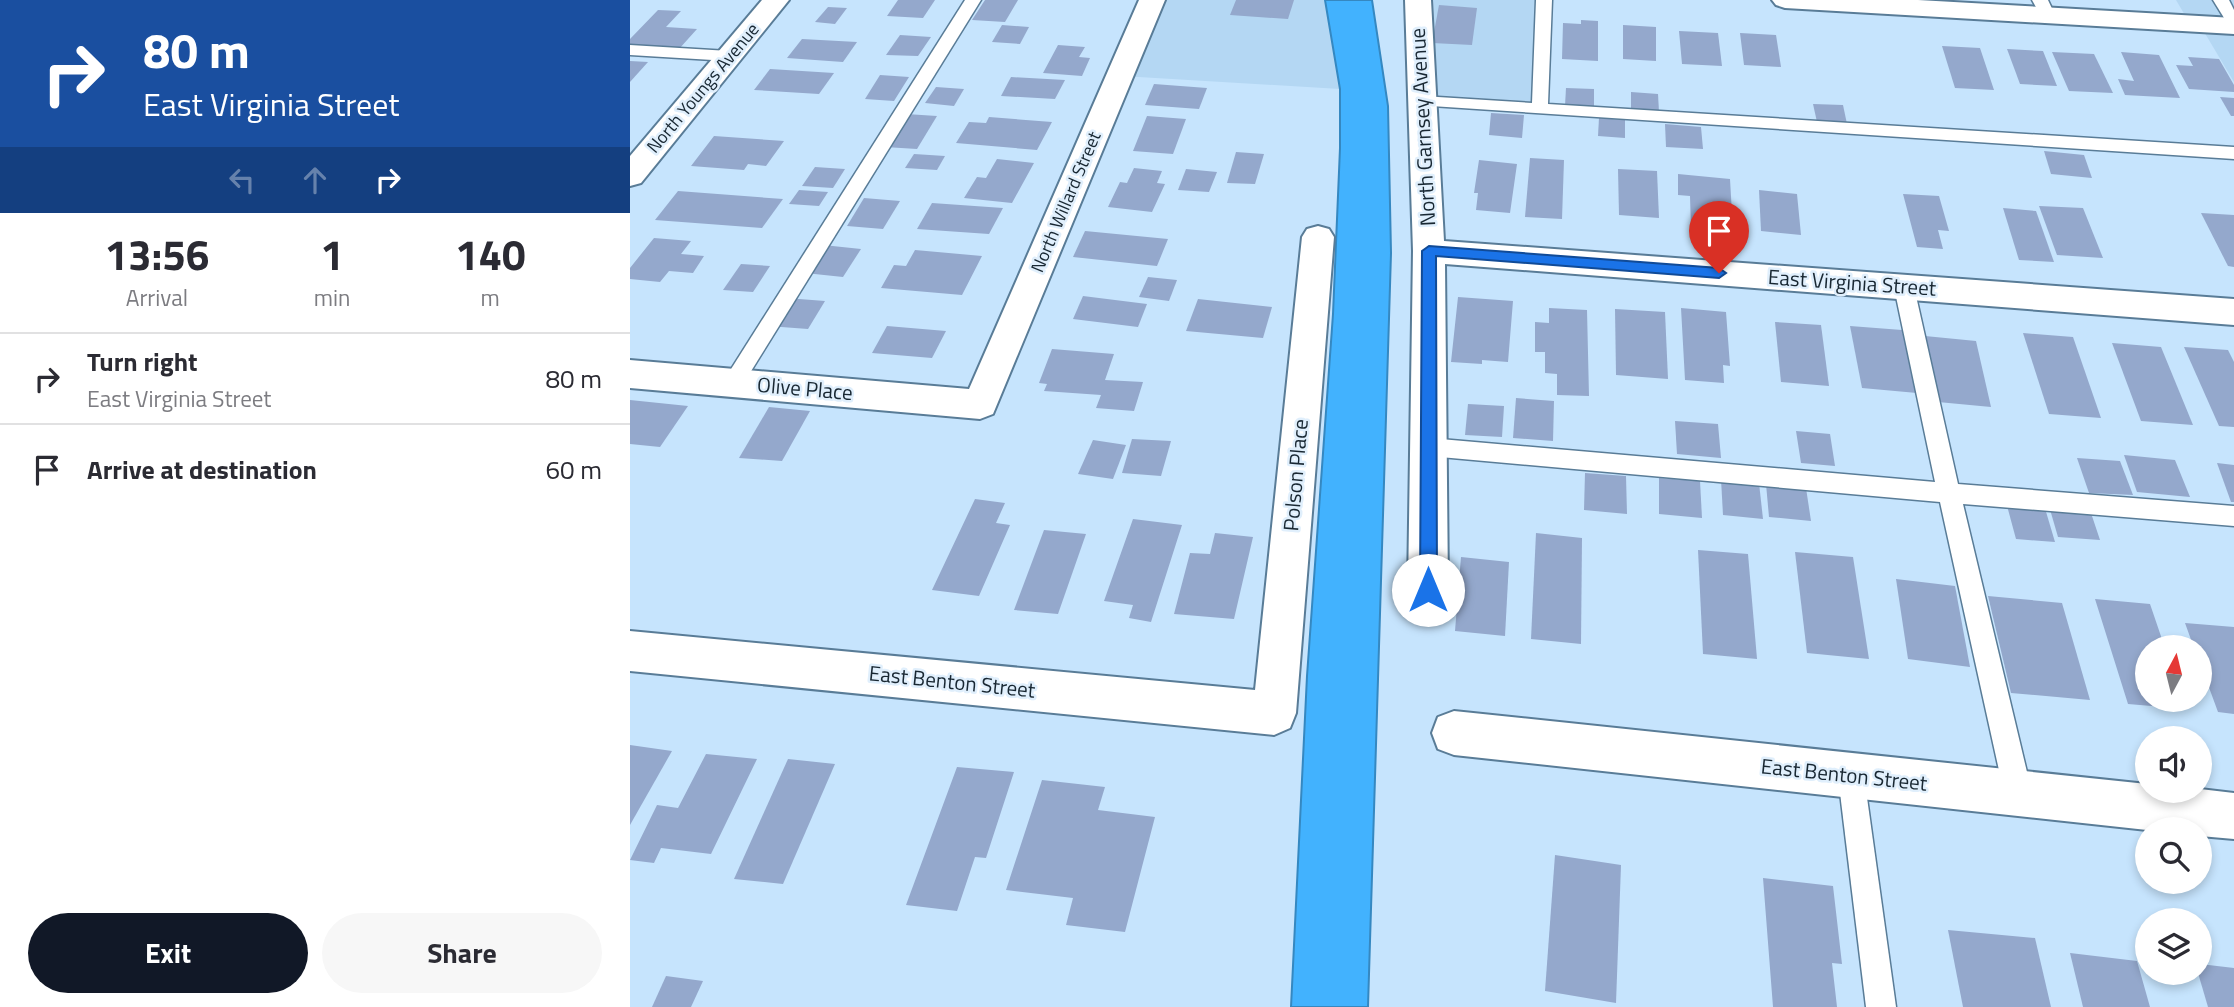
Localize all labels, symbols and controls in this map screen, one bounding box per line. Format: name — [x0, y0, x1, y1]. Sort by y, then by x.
text: 80 m — [143, 12, 250, 87]
street label: North Youngs Avenue — [640, 17, 765, 159]
street label: North Garnsey Avenue — [1401, 27, 1443, 227]
icon: right — [28, 28, 119, 119]
text: East Virginia Street — [143, 80, 400, 128]
street label: North Willard Street — [1024, 126, 1108, 277]
icon: left — [223, 161, 261, 199]
icon: ahead — [296, 161, 334, 199]
icon: right — [369, 161, 407, 199]
pin — [1689, 201, 1749, 273]
icon: arrive — [1700, 212, 1738, 250]
text: 13:56 — [104, 222, 209, 286]
text: 1 — [320, 222, 344, 286]
text: 140 — [455, 222, 525, 286]
street label: East Virginia Street — [1767, 260, 1938, 304]
text: Arrival — [126, 280, 188, 315]
text: min — [314, 280, 350, 315]
text: m — [481, 280, 500, 315]
text: Turn right — [87, 342, 198, 381]
text: 80 m — [545, 359, 602, 398]
icon: right — [28, 360, 66, 398]
street label: Olive Place — [756, 368, 854, 408]
text: East Virginia Street — [87, 381, 271, 416]
street label: Polson Place — [1274, 417, 1316, 532]
text: Arrive at destination — [87, 450, 317, 489]
text: 60 m — [545, 450, 602, 489]
icon: arrive — [28, 451, 66, 489]
position arrow — [1391, 553, 1465, 627]
north arrow — [2135, 635, 2212, 712]
map controls — [2135, 635, 2212, 985]
street label: East Benton Street — [867, 656, 1038, 706]
button: sound — [2135, 726, 2212, 803]
street label: East Benton Street — [1759, 749, 1930, 799]
button: search — [2135, 817, 2212, 894]
button: layers — [2135, 908, 2212, 985]
button: Exit — [28, 913, 308, 993]
button: Share — [322, 913, 602, 993]

